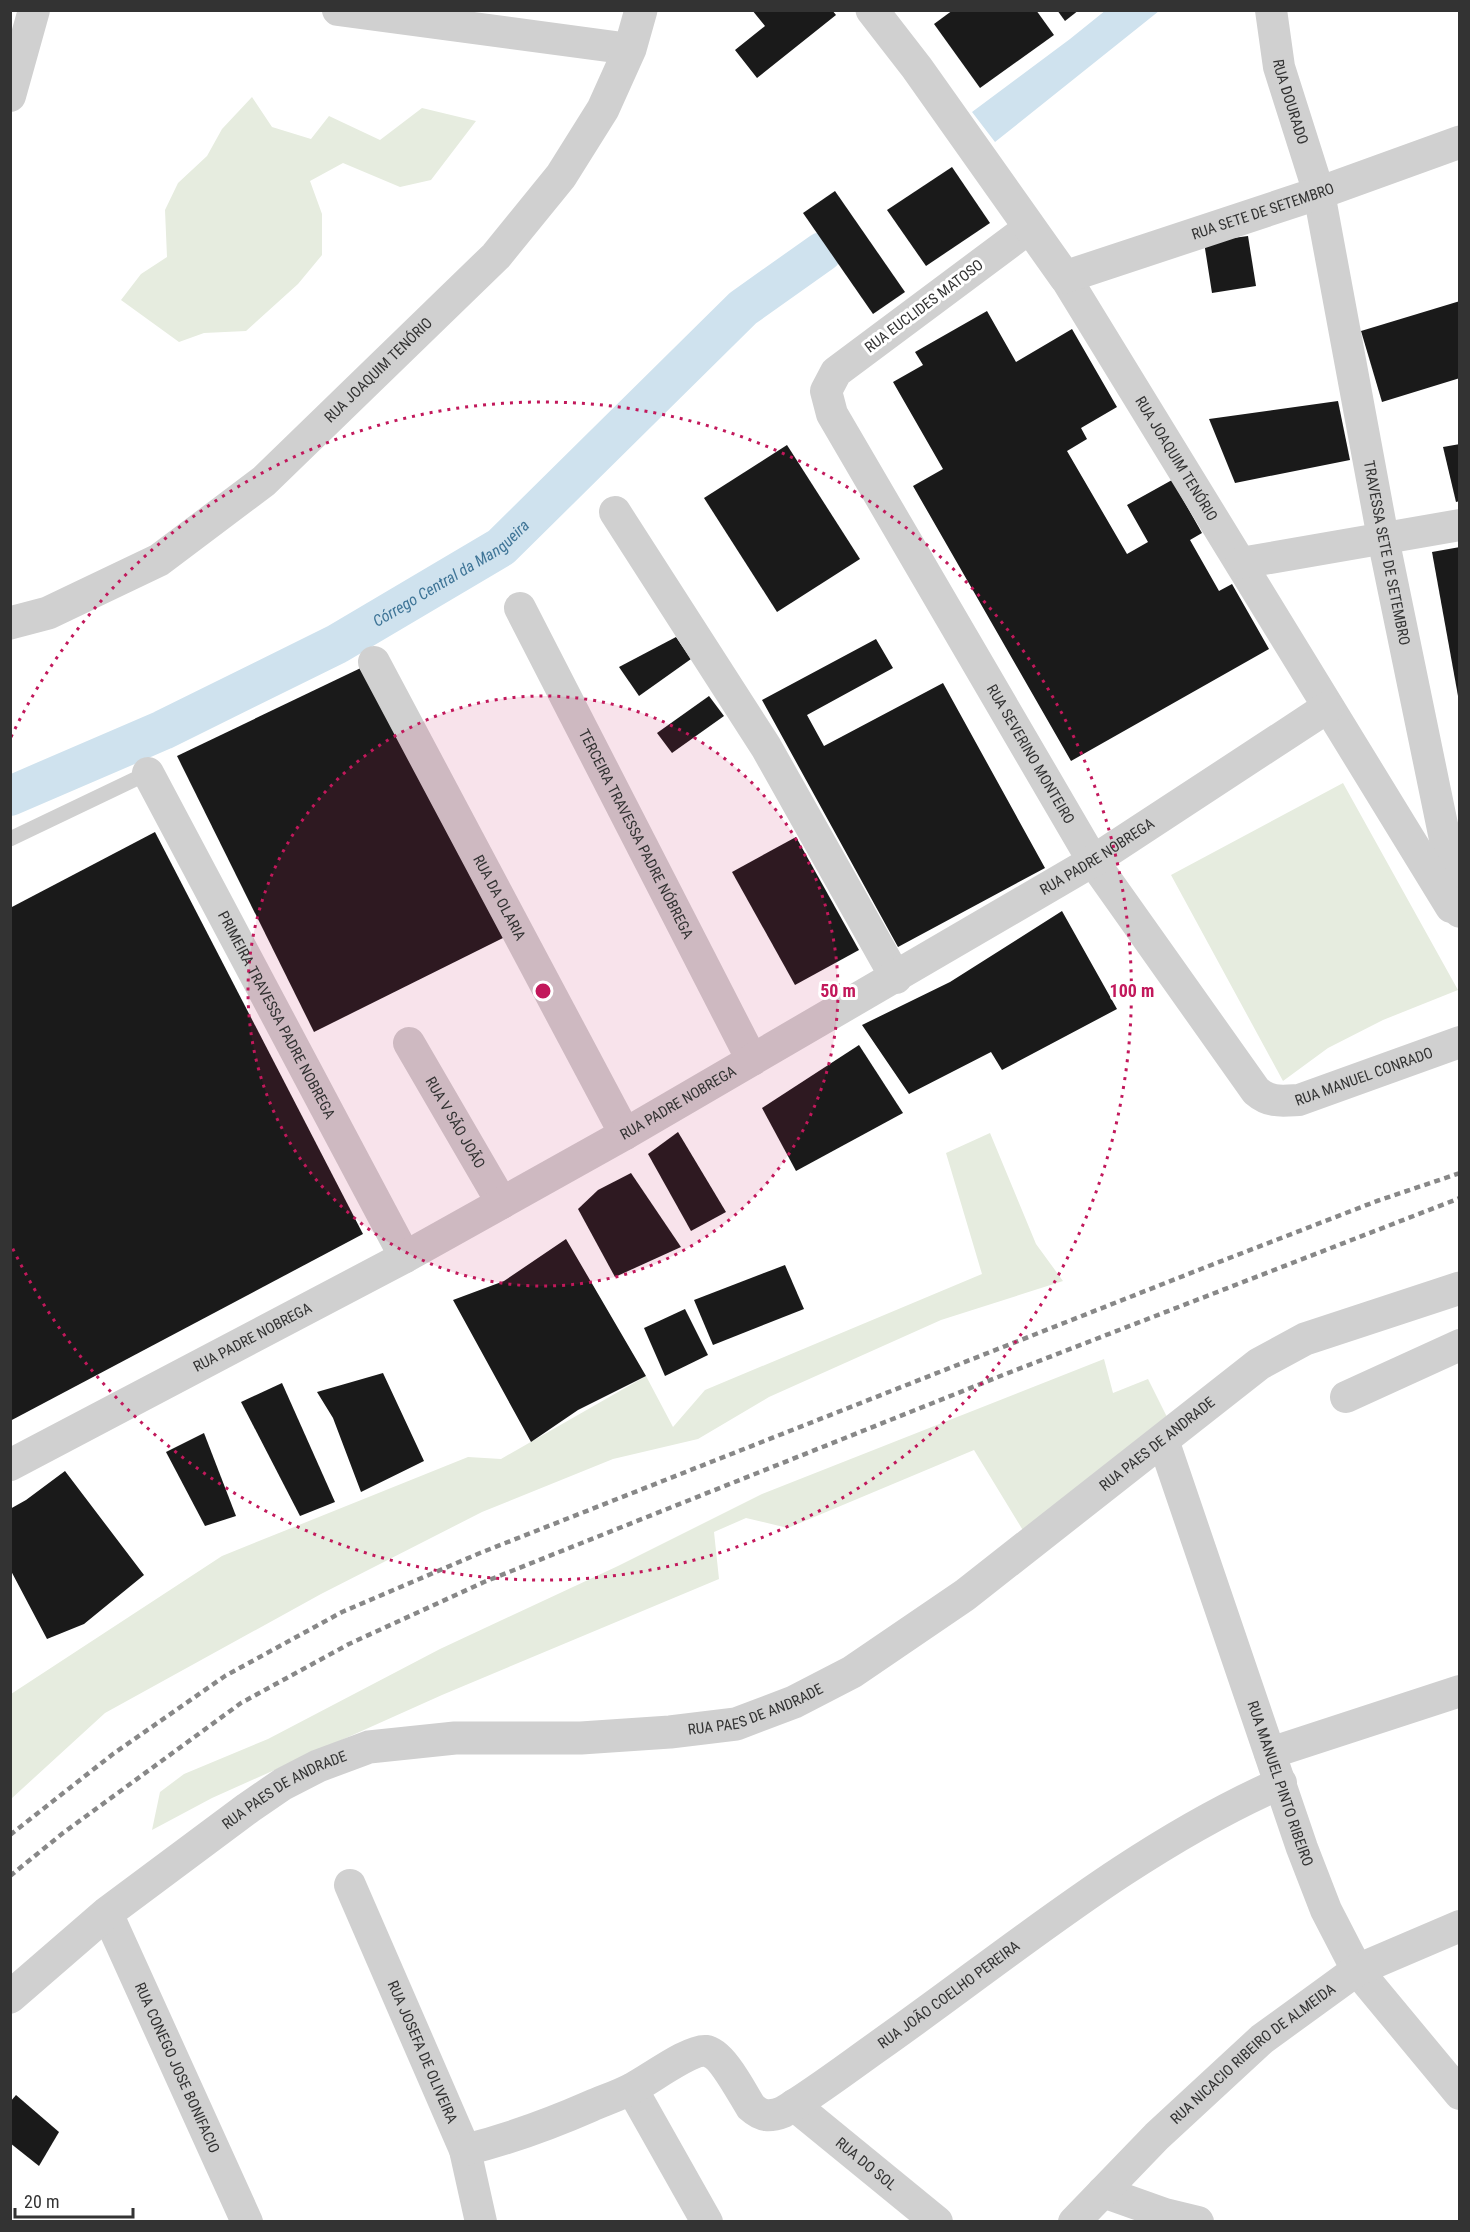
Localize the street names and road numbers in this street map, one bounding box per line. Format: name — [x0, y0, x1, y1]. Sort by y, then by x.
street label: RUA DOURADO — [1269, 58, 1312, 147]
street label: RUA SETE DE SETEMBRO — [1189, 179, 1337, 243]
street label: RUA EUCLIDES MATOSO — [861, 256, 987, 356]
street label: RUA JOAQUIM TENÓRIO — [321, 314, 436, 426]
street label: RUA JOAQUIM TENÓRIO — [1131, 393, 1221, 524]
street label: TRAVESSA SETE DE SETEMBRO — [1360, 459, 1414, 647]
street label: RUA SEVERINO MONTEIRO — [983, 681, 1078, 827]
street label: TERCEIRA TRAVESSA PADRE NÓBREGA — [575, 726, 697, 942]
street label: RUA PADRE NOBREGA — [1037, 814, 1158, 899]
street label: RUA DA OLARIA — [469, 852, 530, 944]
street label: PRIMEIRA TRAVESSA PADRE NOBREGA — [214, 908, 339, 1122]
street label: RUA MANUEL CONRADO — [1293, 1044, 1435, 1110]
street label: RUA PADRE NOBREGA — [617, 1062, 740, 1144]
street label: RUA V SÃO JOÃO — [422, 1074, 489, 1172]
street label: RUA PADRE NOBREGA — [190, 1299, 315, 1376]
street label: RUA PAES DE ANDRADE — [1096, 1393, 1218, 1495]
street label: RUA PAES DE ANDRADE — [687, 1680, 826, 1739]
street label: RUA MANUEL PINTO RIBEIRO — [1244, 1699, 1317, 1869]
street label: RUA PAES DE ANDRADE — [219, 1747, 349, 1833]
street label: RUA JOÃO COELHO PEREIRA — [874, 1937, 1023, 2052]
street label: RUA JOSEFA DE OLIVEIRA — [384, 1978, 461, 2126]
street label: RUA CONEGO JOSE BONIFACIO — [131, 1980, 224, 2156]
street label: RUA NICACIO RIBEIRO DE ALMEIDA — [1167, 1980, 1339, 2128]
street label: RUA DO SOL — [832, 2134, 900, 2194]

